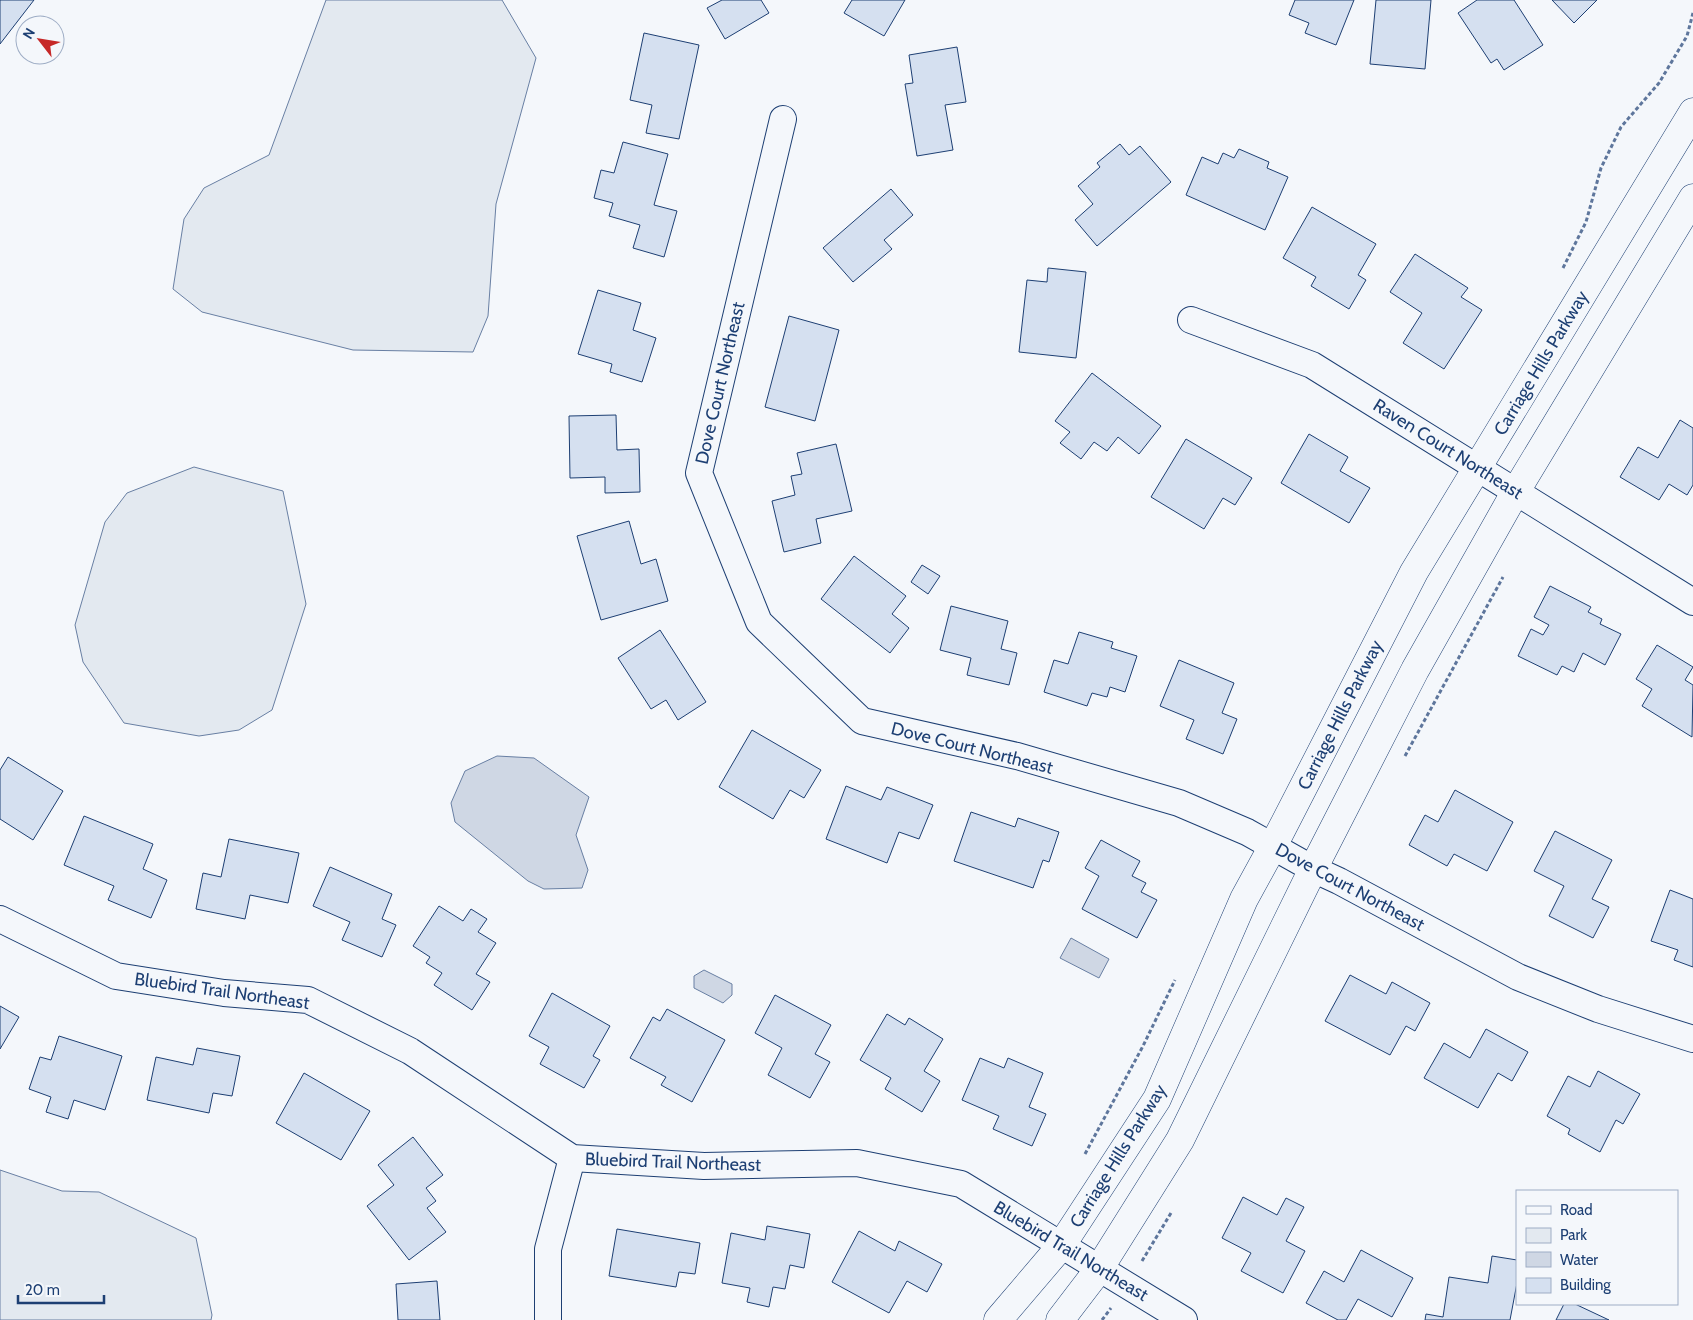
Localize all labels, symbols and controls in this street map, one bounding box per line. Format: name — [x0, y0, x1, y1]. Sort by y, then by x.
north arrow — [15, 15, 65, 65]
text: N — [19, 24, 39, 42]
street label: Carriage Hills Parkway — [1489, 287, 1593, 439]
street label: Dove Court Northeast — [691, 300, 749, 466]
street label: Raven Court Northeast — [1369, 394, 1527, 504]
street label: Carriage Hills Parkway — [1293, 637, 1387, 793]
street label: Dove Court Northeast — [889, 717, 1055, 779]
street label: Dove Court Northeast — [1272, 838, 1428, 936]
street label: Bluebird Trail Northeast — [133, 968, 311, 1014]
street label: Carriage Hills Parkway — [1065, 1080, 1171, 1232]
street label: Bluebird Trail Northeast — [584, 1148, 762, 1176]
legend — [1516, 1190, 1678, 1305]
street label: Bluebird Trail Northeast — [990, 1196, 1152, 1306]
text: Road — [1560, 1201, 1593, 1219]
text: Park — [1560, 1226, 1587, 1244]
text: Water — [1560, 1251, 1598, 1269]
scale bar — [18, 1272, 104, 1304]
text: Building — [1560, 1276, 1611, 1294]
text: 20 m — [25, 1281, 60, 1299]

